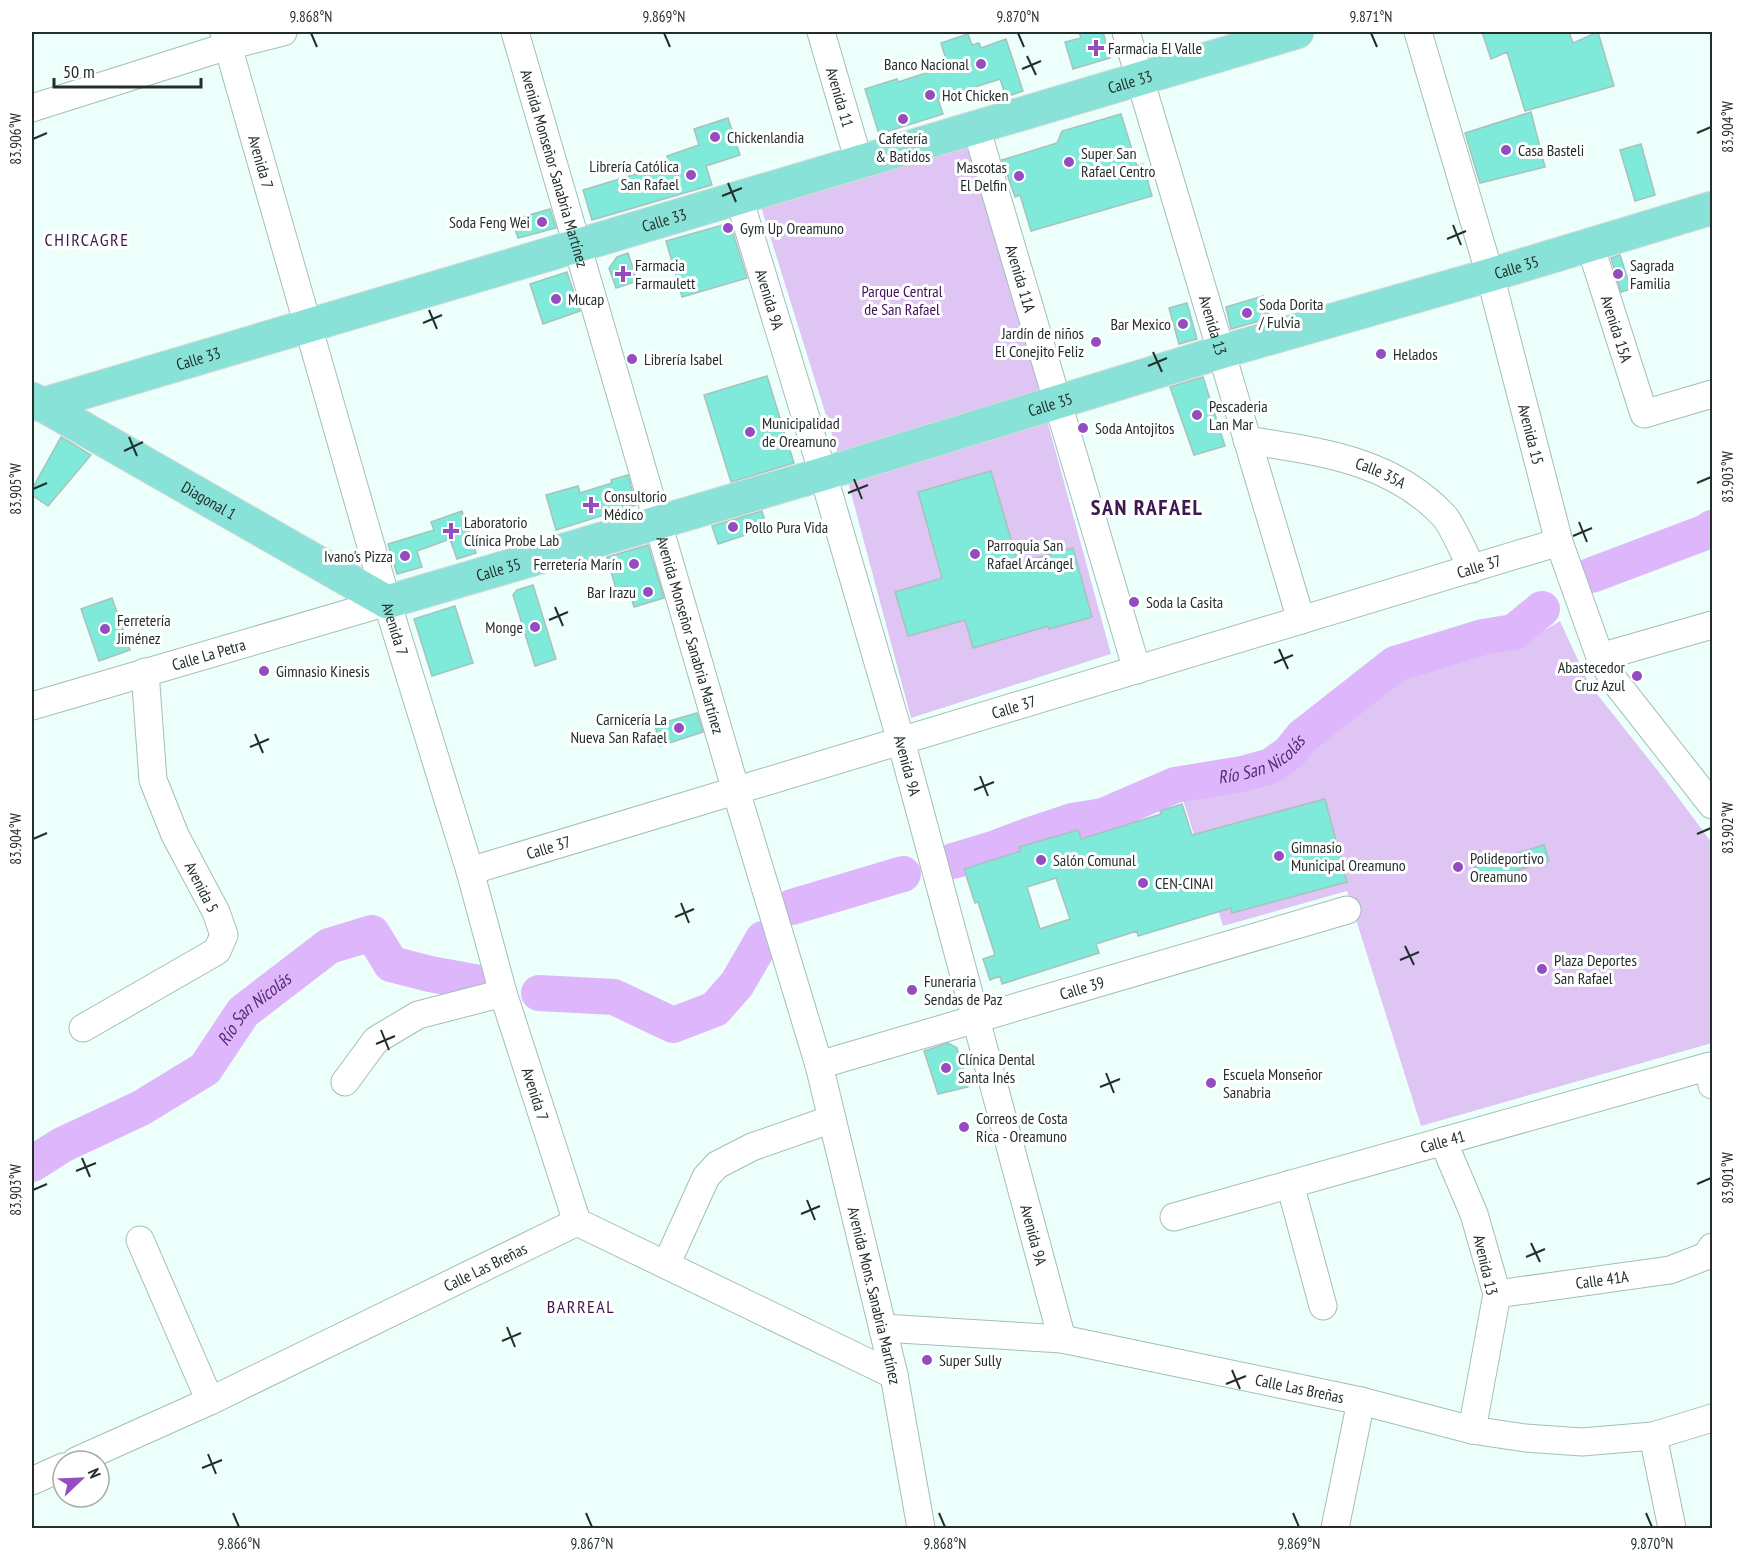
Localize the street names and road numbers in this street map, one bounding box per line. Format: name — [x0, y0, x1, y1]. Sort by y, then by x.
street label: Avenida 11 — [822, 65, 858, 130]
street label: Calle 33 — [1105, 66, 1155, 98]
street label: Avenida Monseñor Sanabria Martínez — [516, 67, 593, 270]
street label: Avenida 7 — [244, 133, 278, 191]
street label: Calle 33 — [639, 204, 689, 236]
street label: Avenida 11A — [1001, 242, 1040, 315]
street label: Calle 35 — [1492, 251, 1541, 283]
street label: Avenida 9A — [751, 267, 789, 332]
street label: Avenida 13 — [1195, 293, 1232, 358]
street label: Avenida 15A — [1597, 293, 1637, 365]
street label: Calle 33 — [174, 342, 223, 374]
street label: Calle 35 — [1026, 388, 1075, 421]
street label: Avenida 15 — [1514, 402, 1549, 467]
street label: Calle 35A — [1353, 453, 1410, 493]
street label: Diagonal 1 — [178, 477, 240, 524]
street label: Avenida Monseñor Sanabria Martínez — [652, 534, 729, 736]
street label: Calle 37 — [1454, 550, 1504, 582]
street label: Calle 35 — [474, 553, 523, 585]
street label: Avenida 7 — [378, 600, 413, 658]
street label: Calle La Petra — [169, 634, 248, 675]
street label: Calle 37 — [989, 691, 1038, 723]
street label: Avenida 9A — [890, 733, 925, 798]
street label: Calle 37 — [524, 831, 573, 863]
street label: Avenida 5 — [181, 858, 223, 916]
street label: Calle 39 — [1057, 972, 1107, 1004]
street label: Avenida 7 — [518, 1065, 554, 1123]
street label: Calle 41 — [1418, 1126, 1467, 1157]
street label: Avenida 9A — [1016, 1202, 1052, 1268]
street label: Avenida Mons. Sanabria Martínez — [844, 1205, 905, 1386]
street label: Avenida 13 — [1469, 1233, 1503, 1297]
street label: Calle Las Breñas — [440, 1238, 530, 1296]
street label: Calle 41A — [1574, 1266, 1630, 1293]
street label: Calle Las Breñas — [1253, 1369, 1346, 1407]

